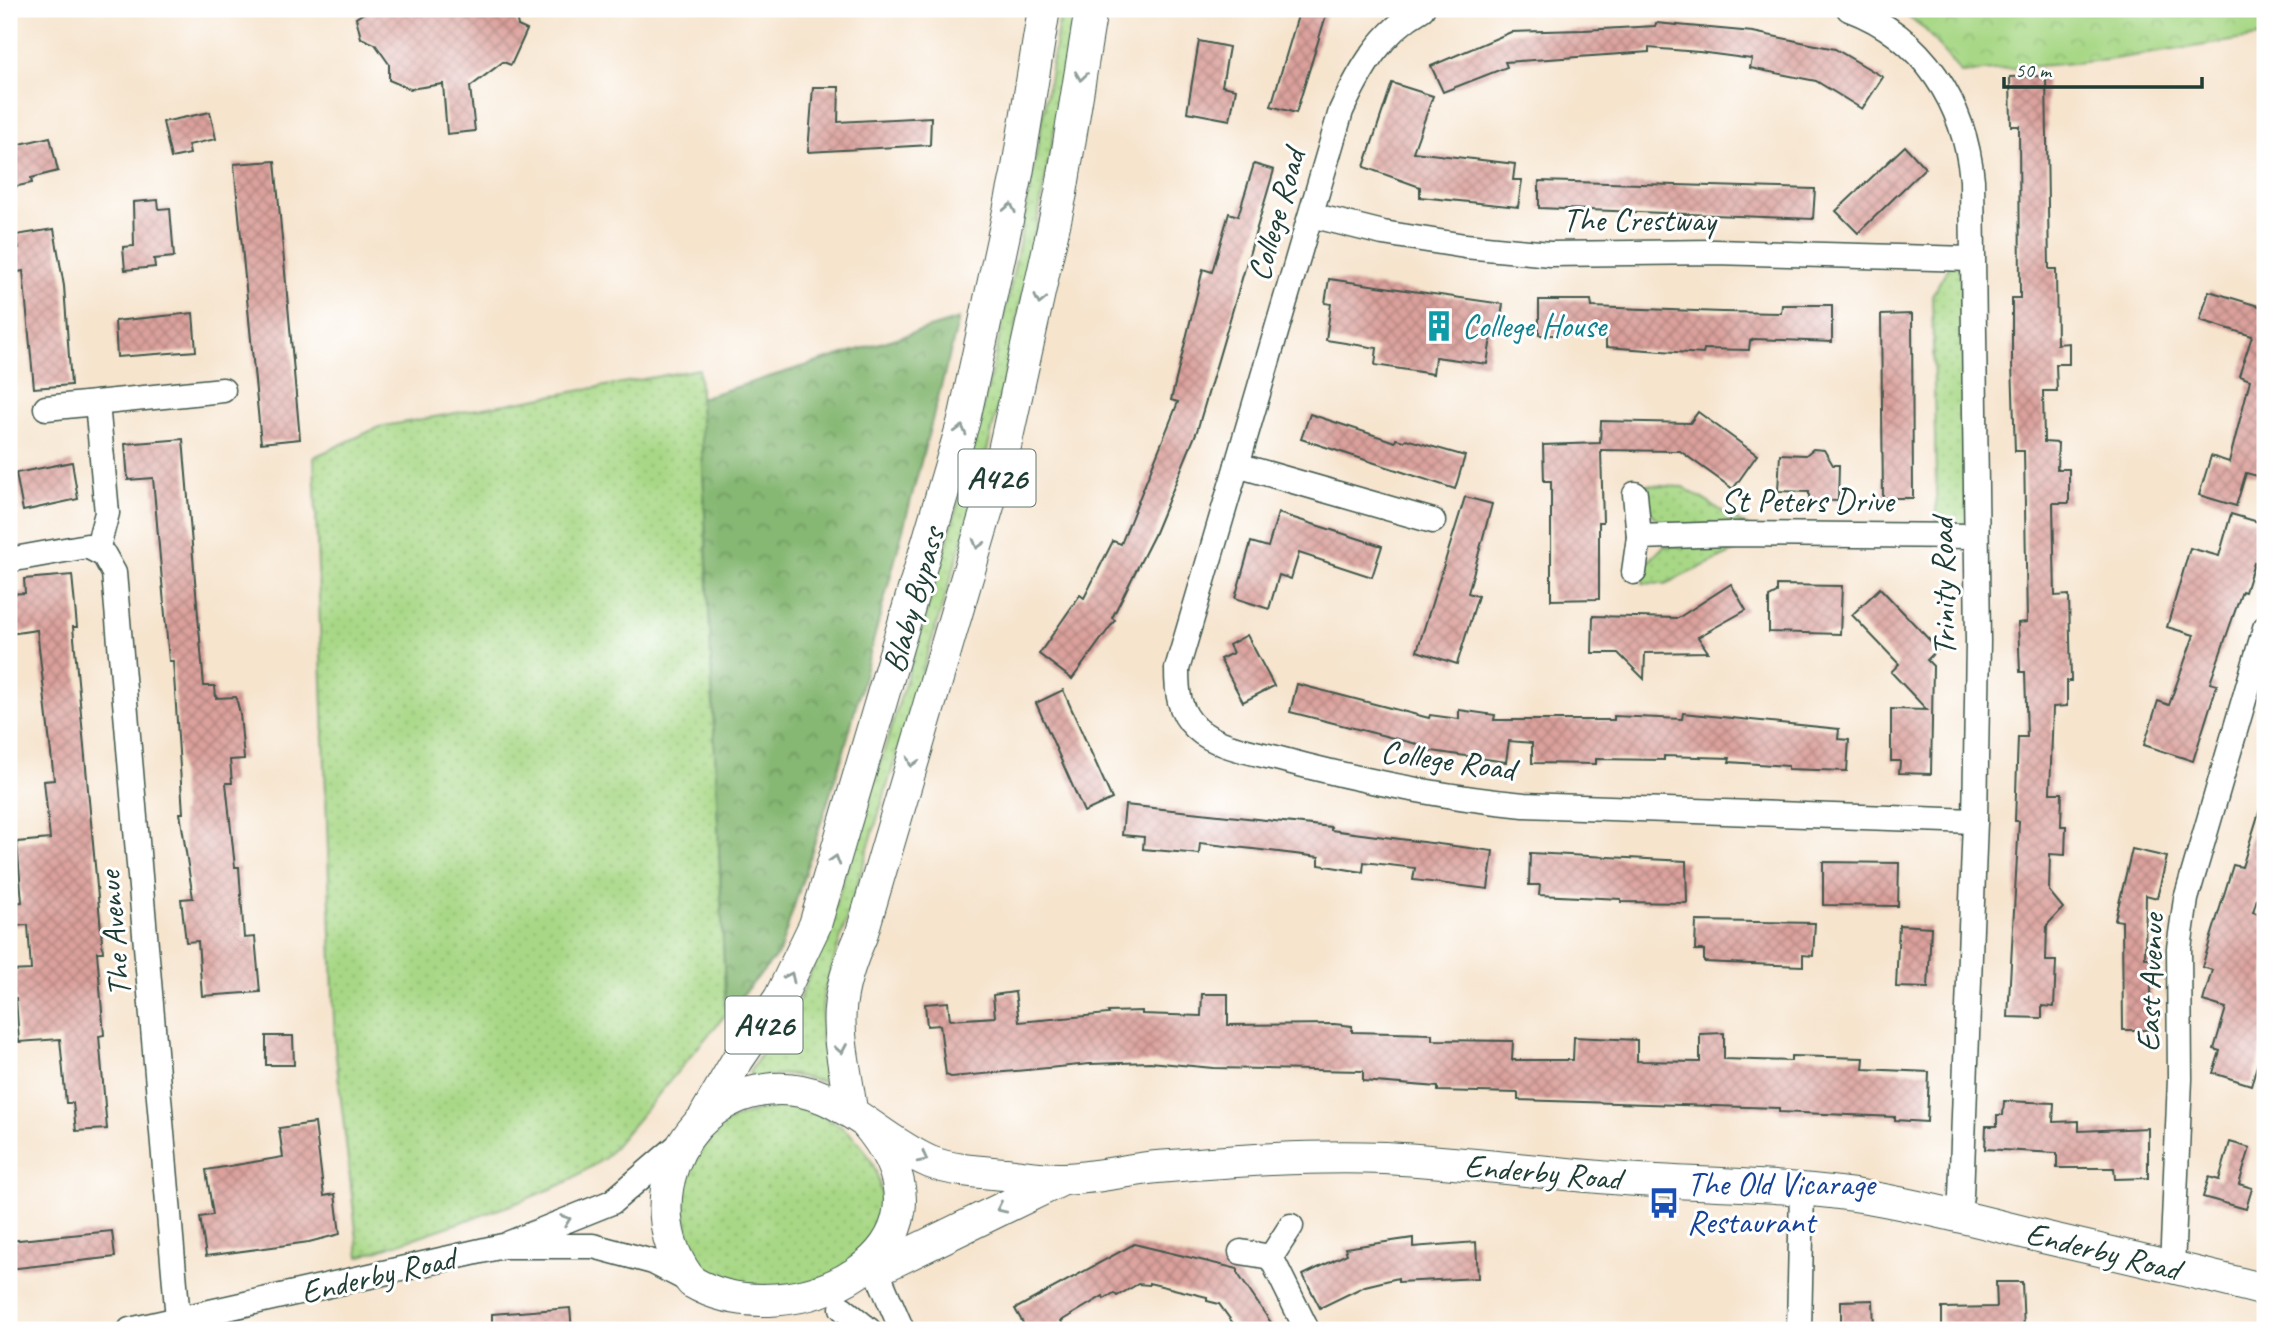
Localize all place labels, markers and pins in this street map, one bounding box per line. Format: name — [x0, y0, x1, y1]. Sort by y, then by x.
place label: College House — [1462, 305, 1608, 347]
building icon: College House — [1422, 309, 1456, 343]
place label: The Old Vicarage Restaurant — [1687, 1163, 1877, 1243]
bus stop icon: The Old Vicarage Restaurant — [1647, 1186, 1681, 1220]

